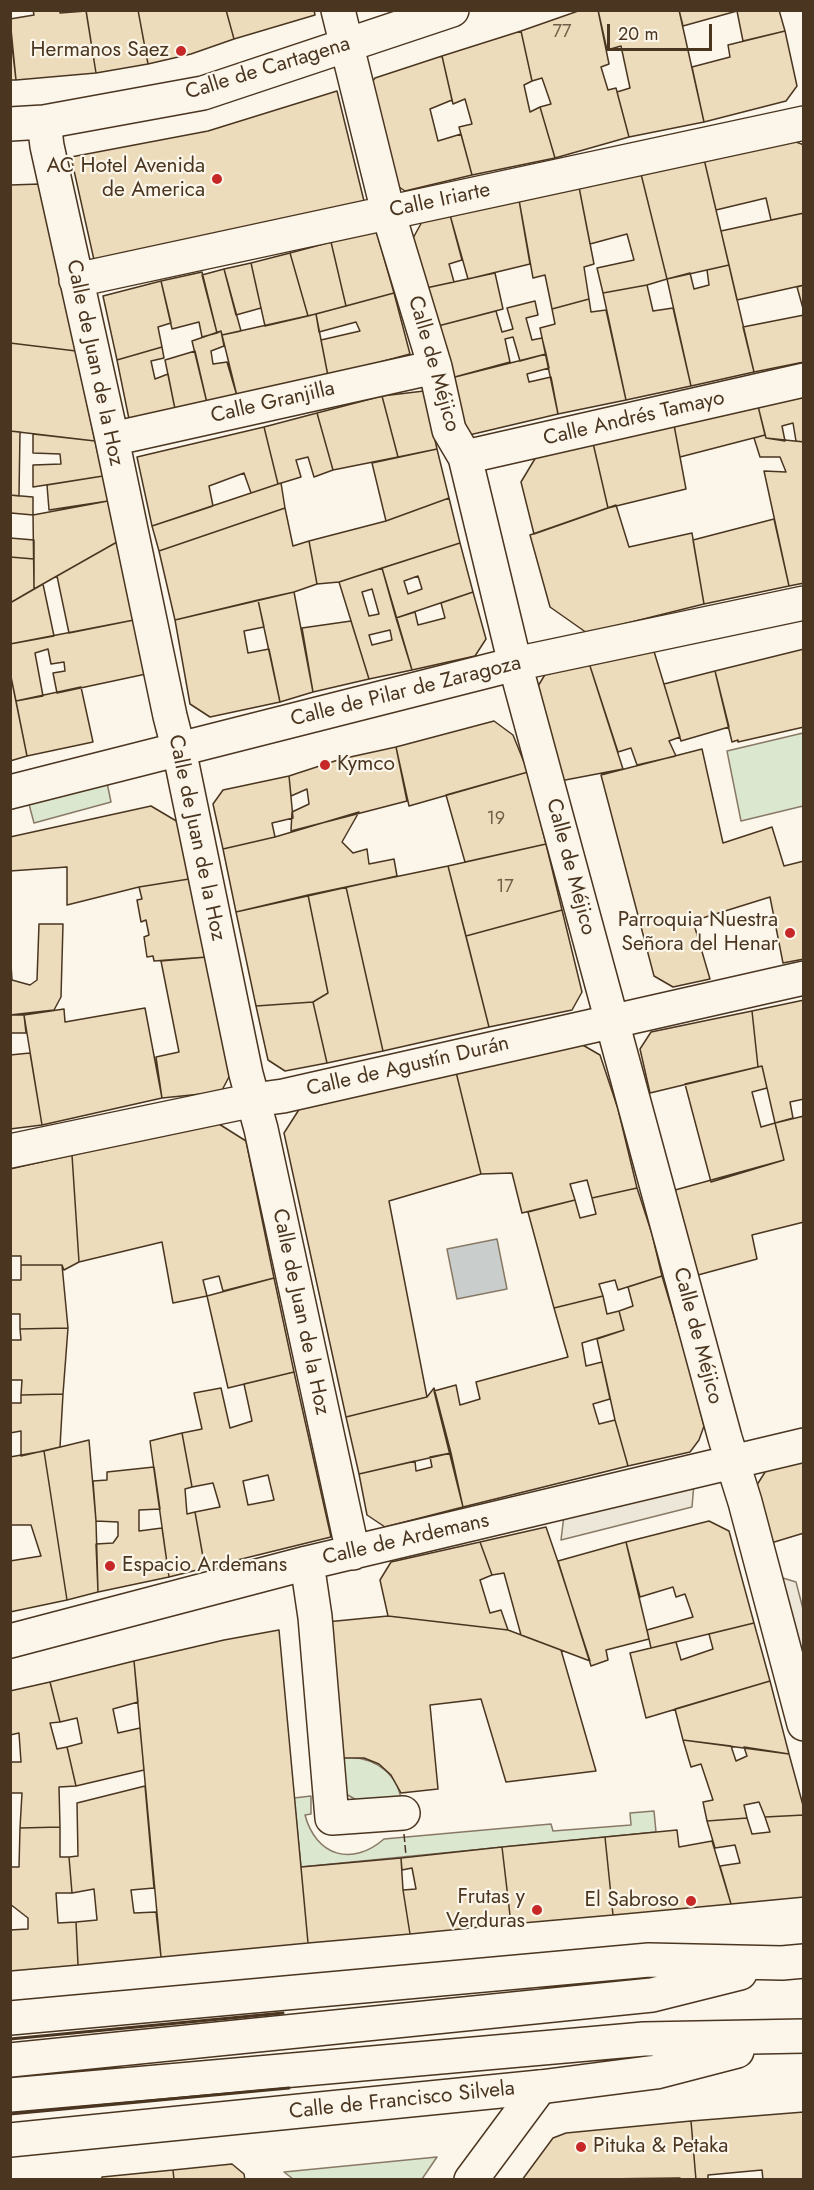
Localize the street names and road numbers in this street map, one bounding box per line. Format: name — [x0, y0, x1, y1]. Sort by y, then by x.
street label: Calle de Cartagena — [183, 32, 353, 106]
street label: Calle Iriarte — [387, 178, 493, 224]
street label: Calle de Juan de la Hoz — [60, 258, 128, 468]
street label: Calle de Méjico — [402, 293, 464, 435]
street label: Calle Granjilla — [209, 377, 337, 429]
street label: Calle Andrés Tamayo — [541, 386, 727, 452]
street label: Calle de Pilar de Zaragoza — [288, 651, 524, 733]
street label: Calle de Juan de la Hoz — [162, 733, 230, 943]
street label: Calle de Méjico — [540, 796, 600, 938]
street label: Calle de Agustín Durán — [304, 1031, 512, 1103]
street label: Calle de Juan de la Hoz — [266, 1207, 334, 1417]
street label: Calle de Méjico — [667, 1265, 727, 1407]
street label: Calle de Ardemans — [320, 1509, 492, 1571]
street label: Calle de Francisco Silvela — [288, 2077, 516, 2125]

